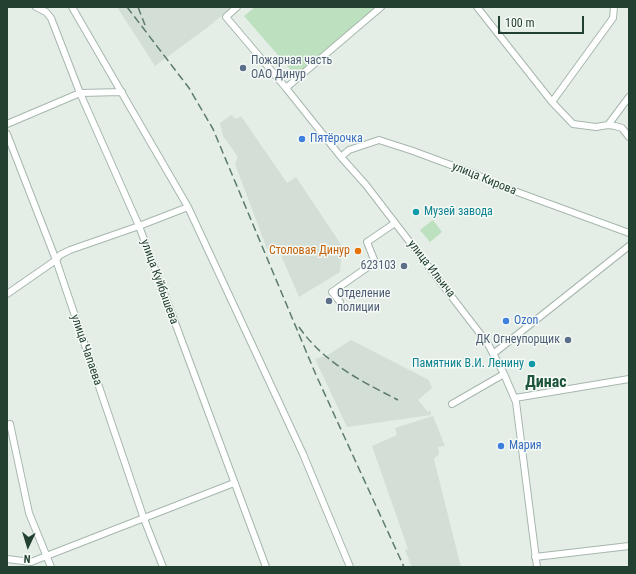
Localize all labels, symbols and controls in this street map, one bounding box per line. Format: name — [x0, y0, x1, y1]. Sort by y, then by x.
scale bar — [500, 8, 586, 34]
text: 100 m — [505, 16, 535, 30]
place label: Пожарная часть ОАО Динур — [251, 54, 332, 82]
marker: Пожарная часть ОАО Динур — [238, 63, 248, 73]
place label: Пятёрочка — [310, 132, 363, 146]
marker: Пятёрочка — [297, 134, 307, 144]
street label: улица Кирова — [450, 160, 518, 198]
place label: Музей завода — [424, 205, 493, 219]
marker: Музей завода — [411, 207, 421, 217]
street label: улица Ильича — [404, 237, 458, 301]
street label: улица Куйбышева — [137, 238, 181, 326]
place label: Столовая Динур — [269, 244, 350, 258]
marker: Столовая Динур — [353, 246, 363, 256]
place label: 623103 — [360, 259, 396, 273]
marker: 623103 — [399, 261, 409, 271]
place label: Отделение полиции — [337, 287, 390, 315]
marker: Отделение полиции — [324, 296, 334, 306]
street label: улица Чапаева — [67, 313, 105, 387]
place label: Ozon — [514, 314, 538, 328]
marker: Ozon — [501, 316, 511, 326]
place label: ДК Огнеупорщик — [476, 333, 560, 347]
marker: ДК Огнеупорщик — [563, 335, 573, 345]
place label: Памятник В.И. Ленину — [412, 357, 524, 371]
marker: Памятник В.И. Ленину — [527, 359, 537, 369]
district label: Динас — [525, 373, 567, 393]
place label: Мария — [509, 439, 542, 453]
marker: Мария — [496, 441, 506, 451]
north arrow — [8, 526, 48, 566]
text: N — [23, 552, 31, 565]

